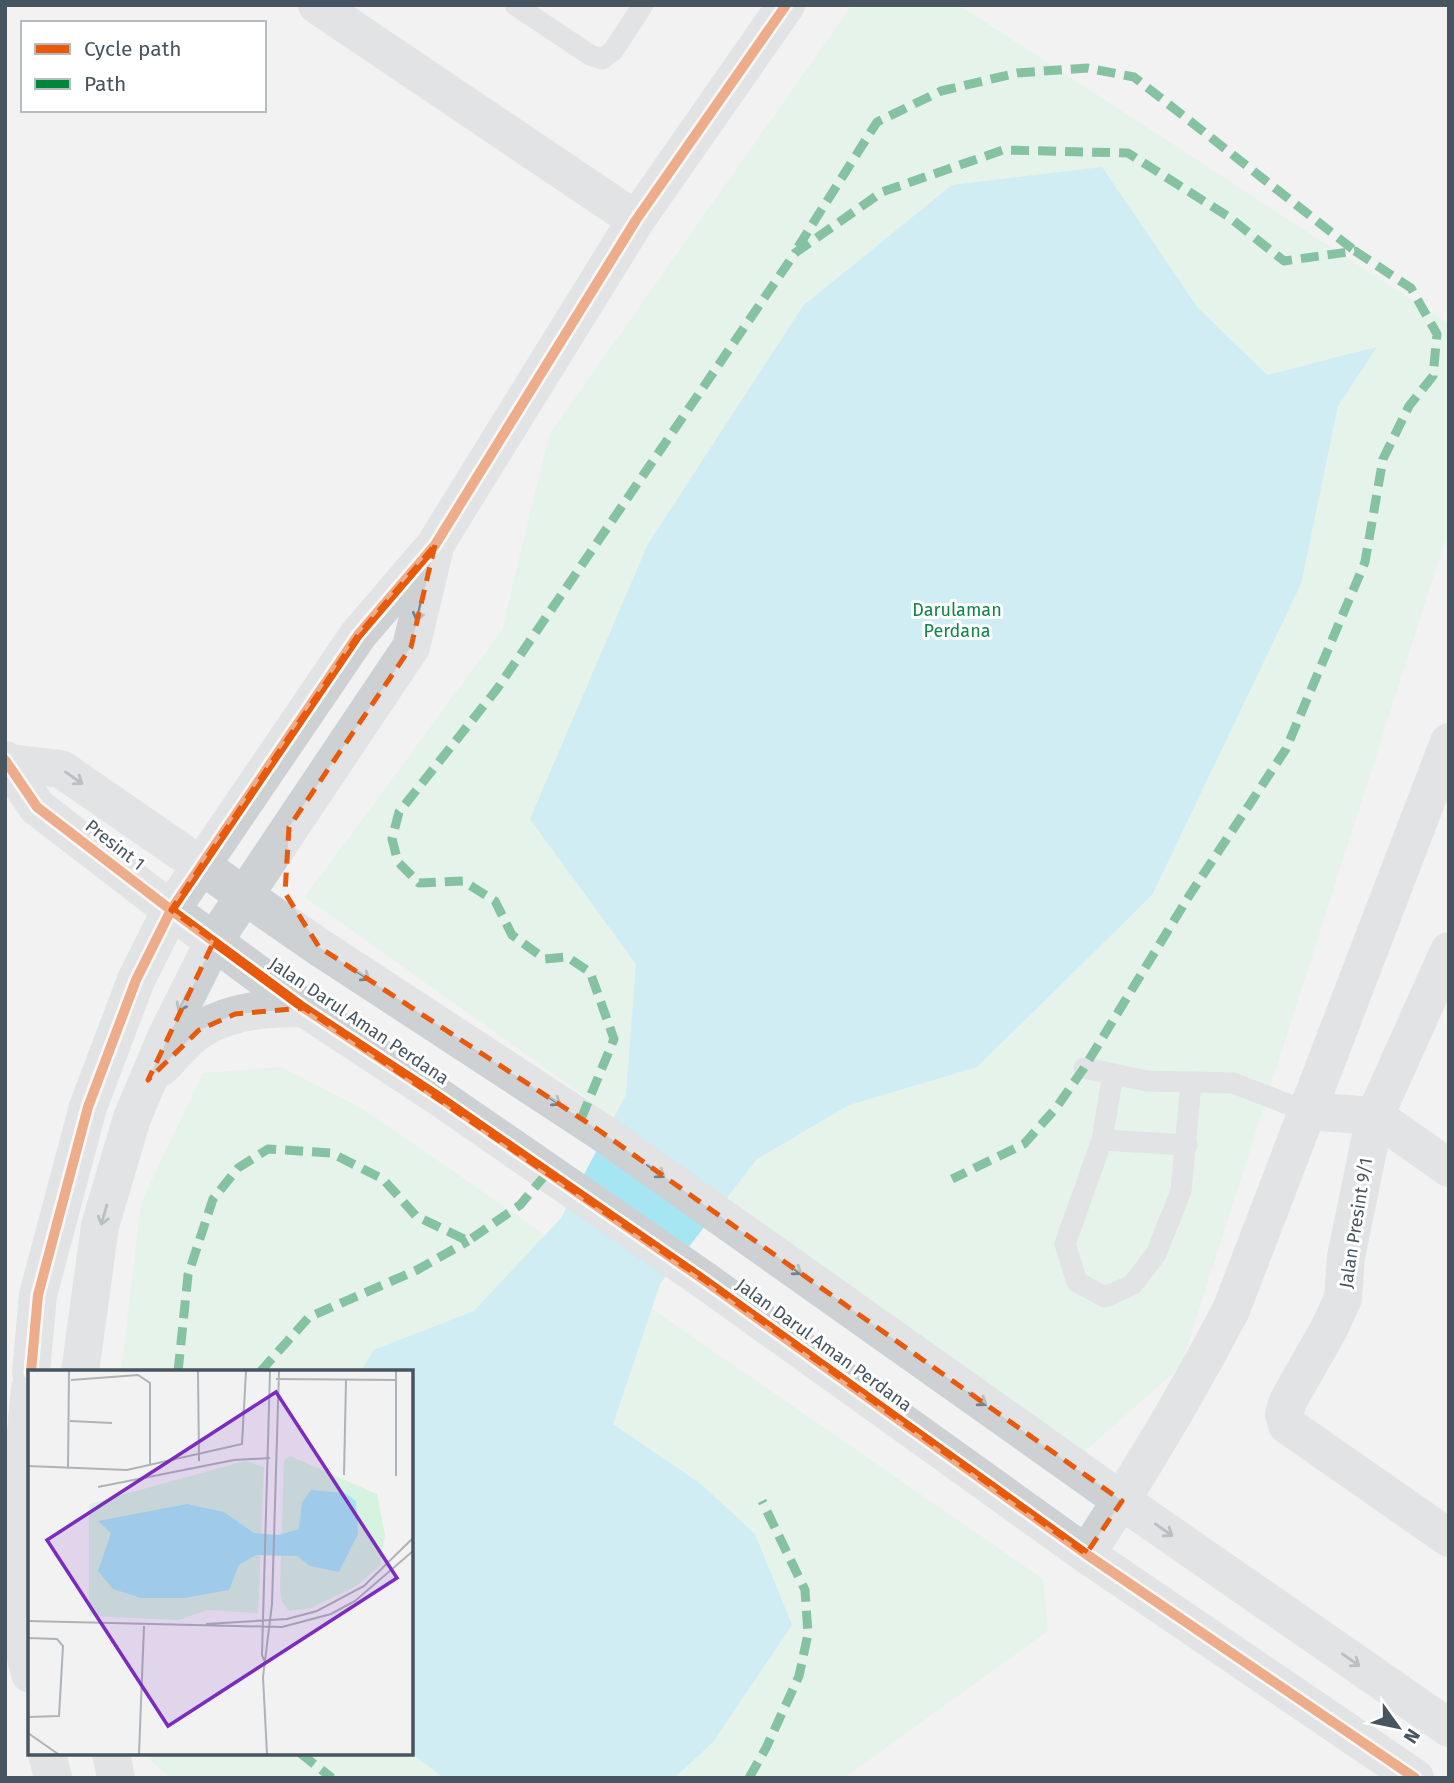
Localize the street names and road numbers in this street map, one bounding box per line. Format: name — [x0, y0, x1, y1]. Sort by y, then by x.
street label: Presint 1 — [81, 815, 149, 875]
street label: Jalan Darul Aman Perdana — [265, 953, 453, 1089]
street label: Jalan Presint 9/1 — [1335, 1156, 1377, 1290]
street label: Jalan Darul Aman Perdana — [732, 1274, 916, 1416]

